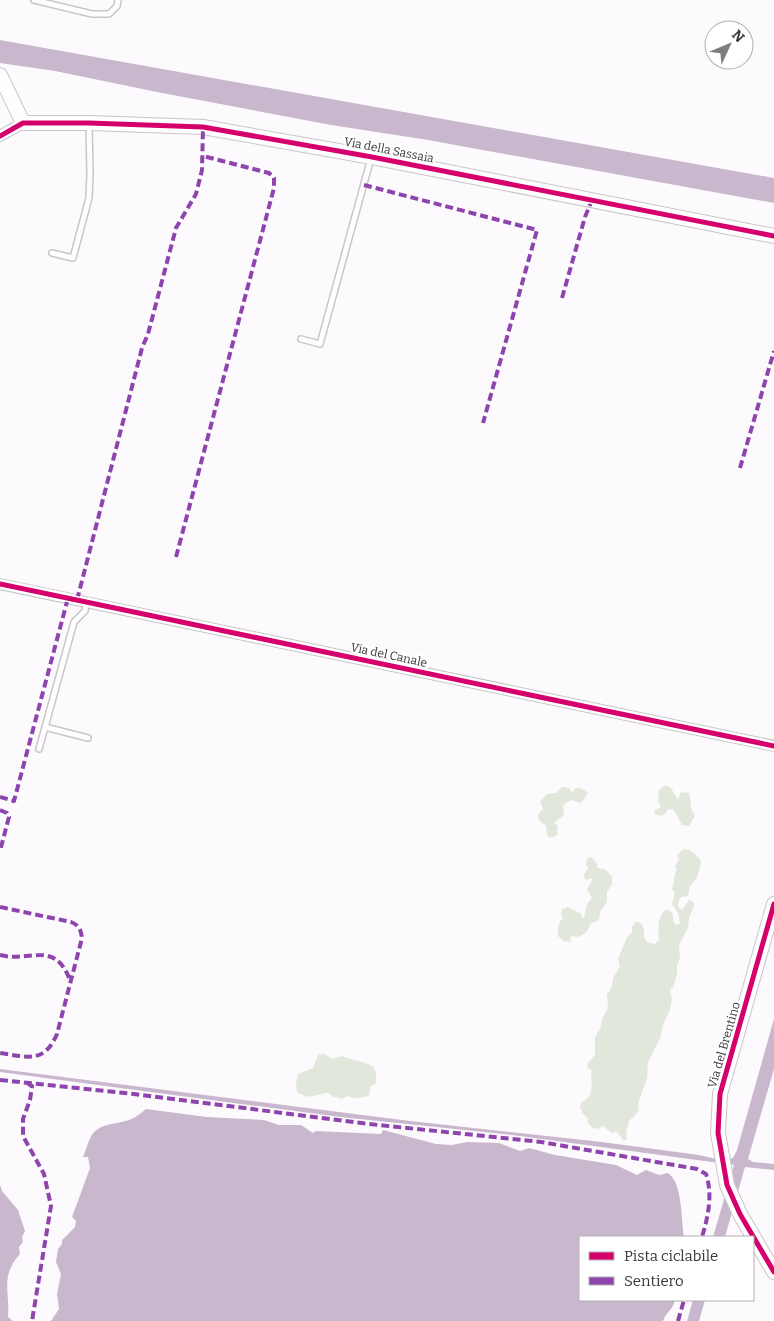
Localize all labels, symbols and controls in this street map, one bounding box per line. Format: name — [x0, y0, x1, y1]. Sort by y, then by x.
north arrow — [704, 20, 754, 70]
text: N — [728, 27, 748, 46]
street label: Via della Sassaia — [343, 134, 435, 166]
street label: Via del Canale — [349, 640, 429, 670]
street label: Via del Brentino — [705, 1000, 743, 1090]
legend — [579, 1236, 754, 1301]
text: Pista ciclabile — [624, 1247, 718, 1265]
text: Sentiero — [624, 1272, 684, 1290]

